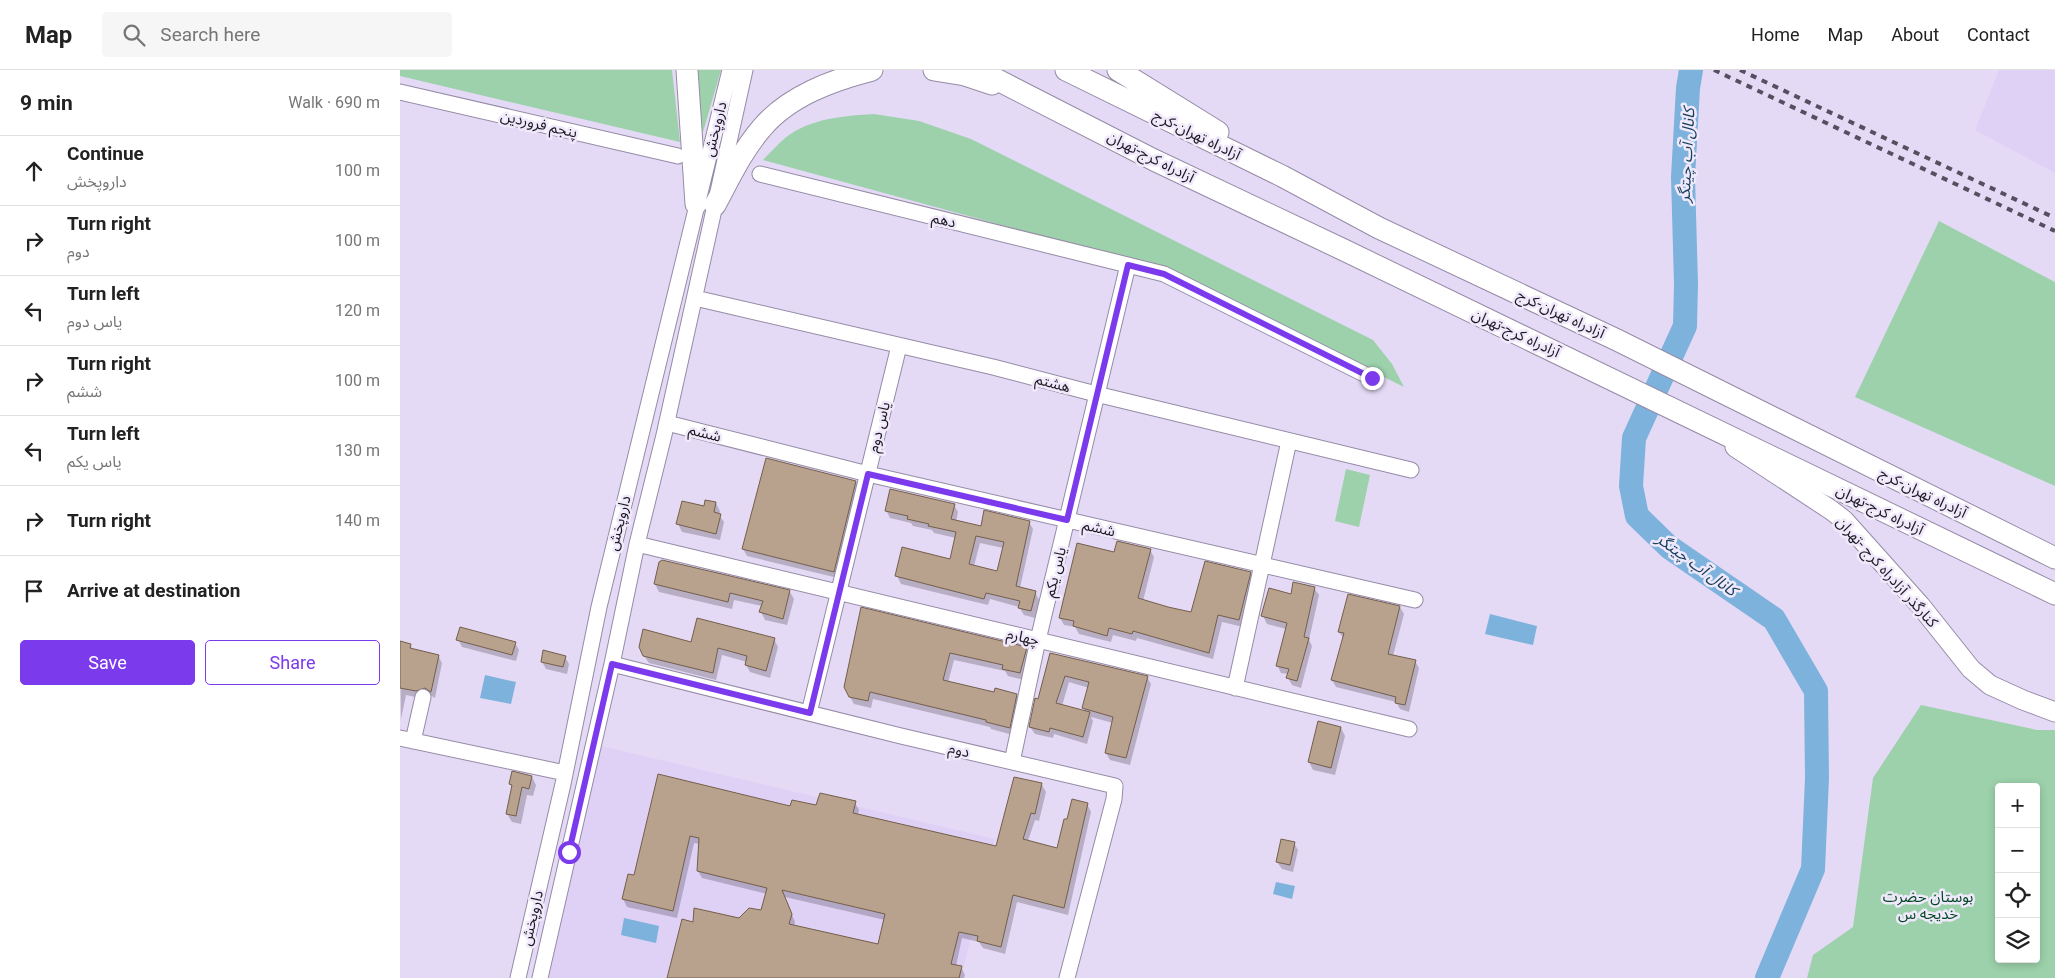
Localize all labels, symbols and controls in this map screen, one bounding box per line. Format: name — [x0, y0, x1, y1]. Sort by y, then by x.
search box — [102, 12, 452, 57]
text: Map — [25, 21, 72, 49]
icon: search — [120, 21, 148, 49]
text: Search here — [160, 23, 260, 46]
text: Home — [1751, 24, 1800, 45]
text: Map — [1828, 24, 1863, 45]
text: About — [1891, 24, 1939, 45]
text: Contact — [1967, 24, 2030, 45]
text: 9 min — [20, 91, 73, 115]
text: Walk · 690 m — [288, 93, 380, 112]
street label: داروپخش — [699, 100, 732, 159]
water label: کانال آب چیتگر — [1674, 104, 1700, 205]
street label: پنجم فروردین — [498, 106, 579, 144]
street label: آزادراه تهران-کرج — [1149, 106, 1244, 167]
street label: آزادراه کرج-تهران — [1103, 127, 1198, 190]
text: Continue — [67, 142, 144, 165]
icon: ahead — [20, 157, 48, 185]
text: 100 m — [335, 161, 380, 180]
text: داروپخش — [67, 172, 127, 191]
street label: دهم — [930, 208, 958, 234]
text: Turn right — [67, 212, 151, 235]
icon: right — [20, 227, 48, 255]
text: 100 m — [335, 231, 380, 250]
text: دوم — [67, 242, 90, 261]
text: Turn left — [67, 282, 140, 305]
street label: آزادراه تهران-کرج — [1513, 286, 1609, 345]
icon: left — [20, 297, 48, 325]
text: 120 m — [335, 301, 380, 320]
street label: آزادراه کرج-تهران — [1468, 305, 1564, 364]
text: یاس دوم — [67, 312, 122, 331]
text: Turn right — [67, 352, 151, 375]
icon: right — [20, 367, 48, 395]
route end — [1361, 367, 1384, 390]
street label: هشتم — [1033, 370, 1072, 398]
text: 100 m — [335, 371, 380, 390]
text: ششم — [67, 382, 102, 401]
street label: یاس دوم — [864, 400, 896, 455]
street label: ششم — [686, 420, 723, 448]
text: Turn left — [67, 422, 140, 445]
icon: left — [20, 437, 48, 465]
text: 130 m — [335, 441, 380, 460]
text: یاس یکم — [67, 452, 122, 471]
street label: آزادراه تهران-کرج — [1875, 464, 1970, 525]
street label: آزادراه کرج-تهران — [1832, 481, 1927, 542]
street label: داروپخش — [603, 494, 636, 553]
icon: right — [20, 507, 48, 535]
text: Turn right — [67, 509, 151, 532]
text: 140 m — [335, 511, 380, 530]
street label: کنارگذر آزادراه کرج -تهران — [1830, 513, 1942, 634]
street label: ششم — [1080, 516, 1117, 542]
water label: کانال آب چیتگر — [1651, 528, 1743, 603]
street label: یاس یکم — [1040, 545, 1072, 600]
icon: arrive — [20, 577, 48, 605]
text: Arrive at destination — [67, 579, 240, 602]
street label: چهارم — [1004, 625, 1041, 651]
button: Save — [20, 640, 195, 685]
button: Share — [205, 640, 380, 685]
street label: دوم — [946, 739, 971, 763]
map controls — [1995, 783, 2040, 963]
button: + — [1995, 783, 2040, 828]
button: − — [1995, 828, 2040, 873]
route start — [558, 841, 581, 864]
button: locate — [1995, 873, 2040, 918]
park label: بوستان حضرت خدیجه س — [1883, 888, 1973, 923]
street label: داروپخش — [517, 889, 548, 948]
button: layers — [1995, 918, 2040, 963]

